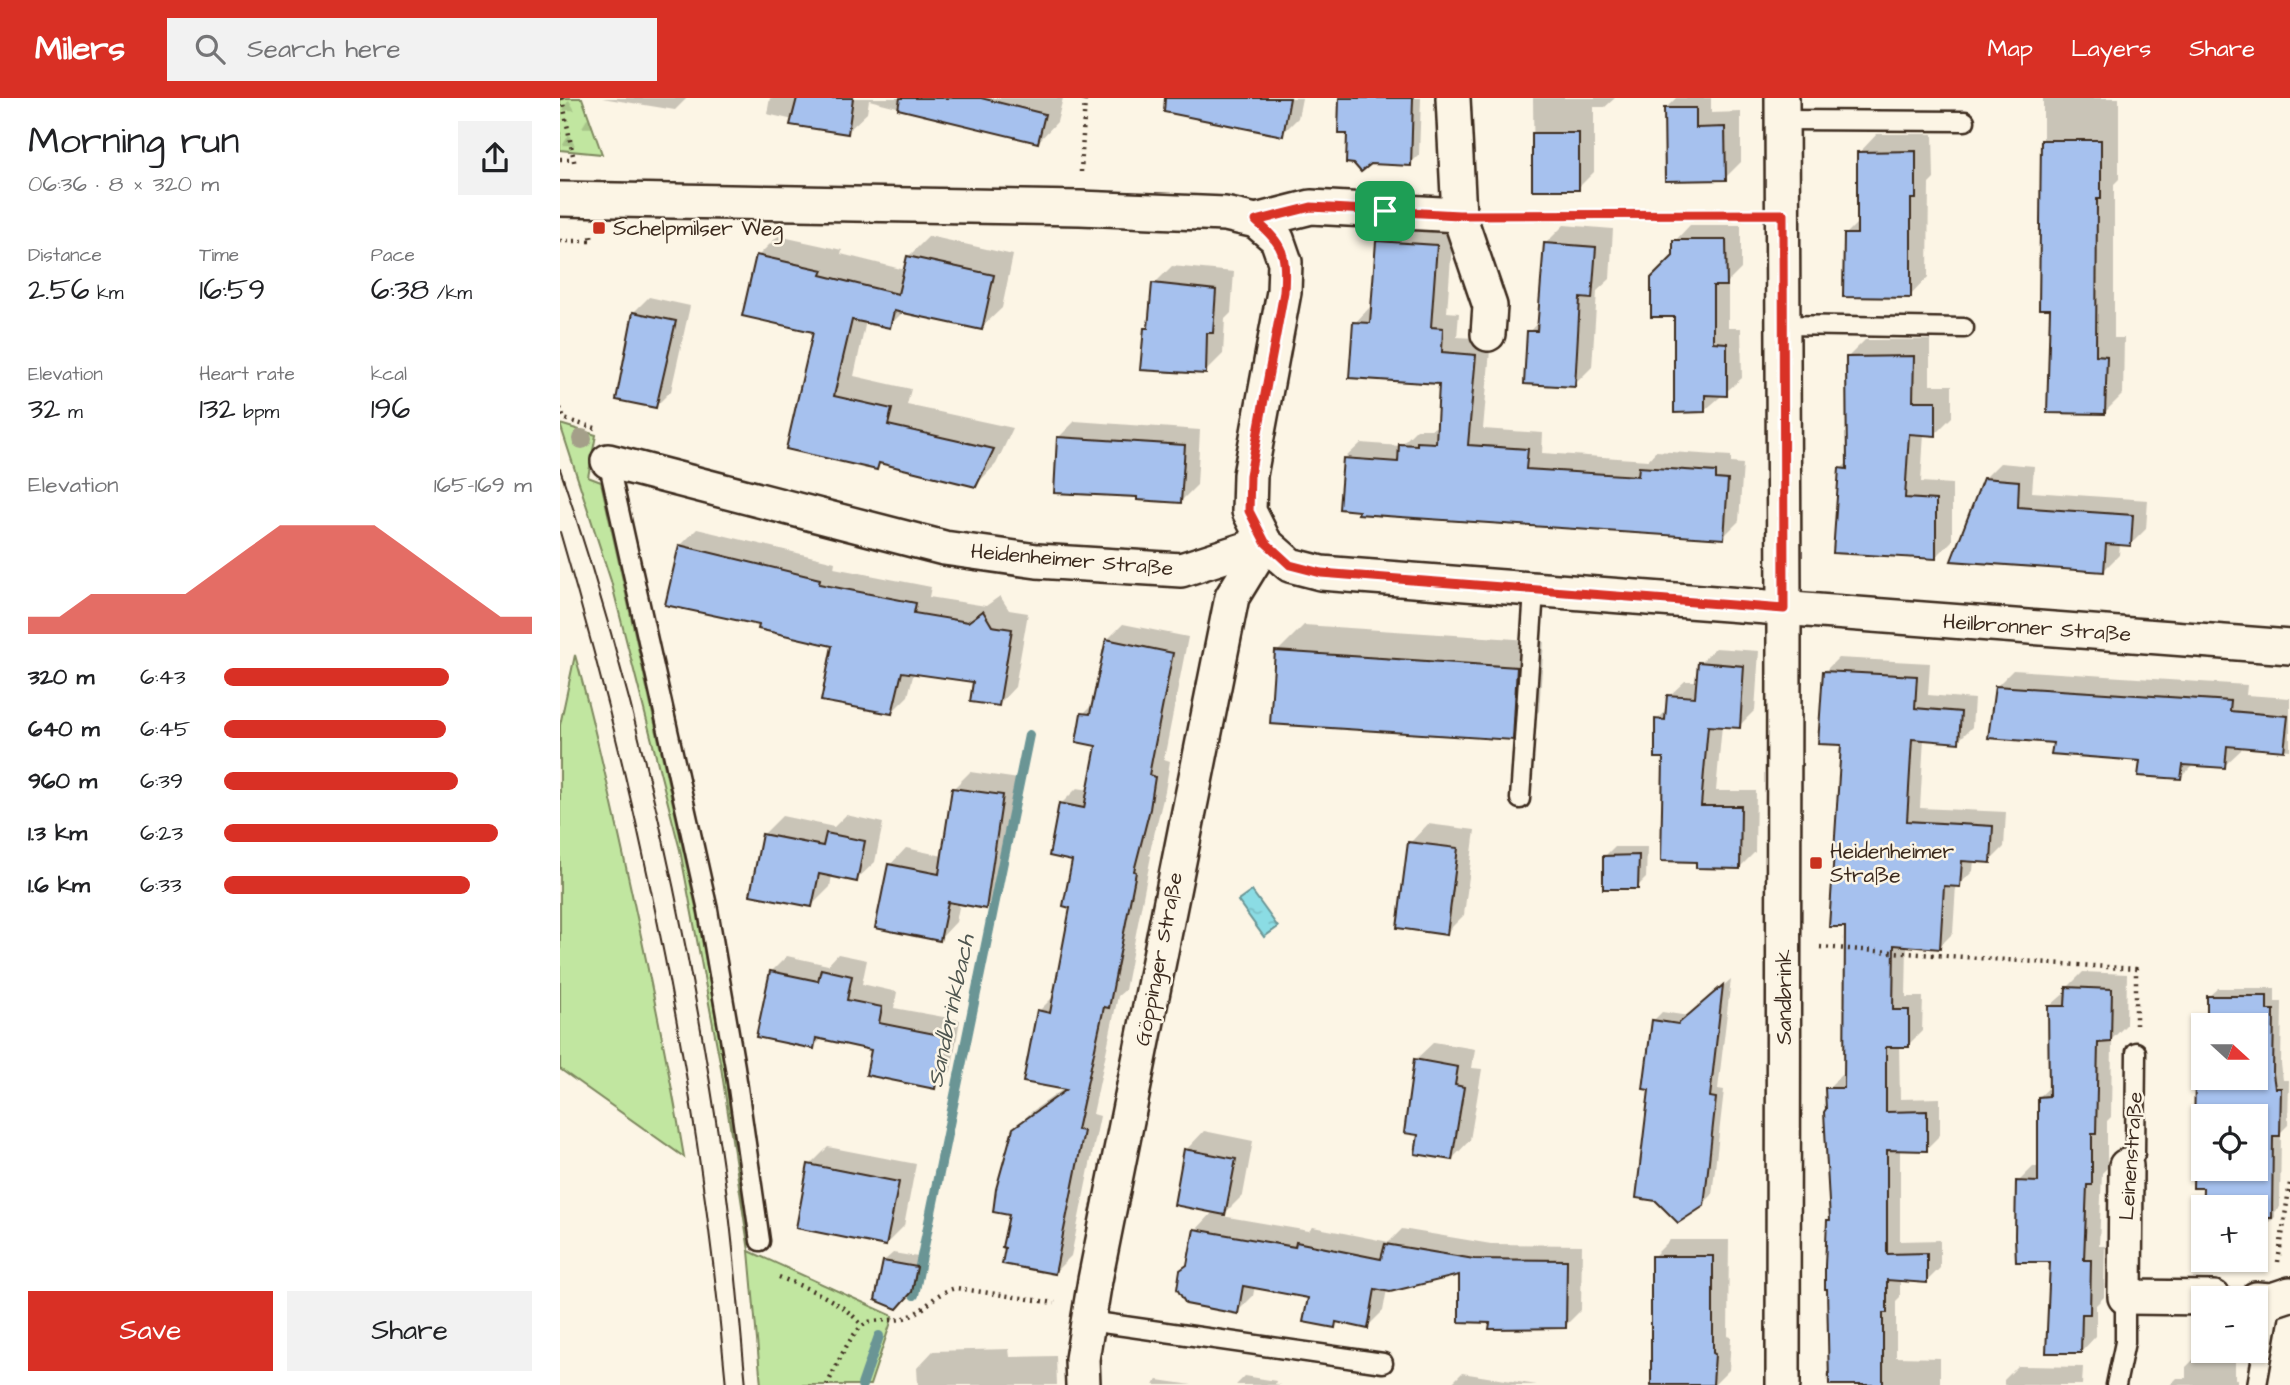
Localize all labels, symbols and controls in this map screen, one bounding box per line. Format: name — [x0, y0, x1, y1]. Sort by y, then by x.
search box — [167, 18, 657, 81]
text: Milers — [35, 26, 125, 72]
icon: search — [191, 30, 229, 68]
text: Search here — [247, 31, 401, 67]
text: Map — [1988, 32, 2033, 66]
text: Layers — [2071, 32, 2151, 66]
text: Share — [2189, 32, 2255, 66]
text: Morning run — [28, 116, 240, 168]
button: share — [458, 121, 532, 195]
text: 06:36 · 8 × 320 m — [28, 168, 219, 200]
pin — [1355, 181, 1415, 241]
icon: arrive — [1366, 192, 1404, 230]
place label: Schelpmilser Weg — [613, 214, 783, 245]
marker: Schelpmilser Weg — [591, 220, 607, 236]
text: Distance — [28, 242, 102, 269]
text: Time — [199, 242, 239, 269]
text: Pace — [371, 242, 415, 269]
text: 2.56 — [28, 269, 89, 311]
text: 16:59 — [199, 269, 265, 311]
text: 6:38 — [371, 269, 429, 311]
text: km — [89, 280, 124, 307]
text: /km — [429, 280, 472, 307]
text: Elevation — [28, 361, 103, 388]
text: Heart rate — [199, 361, 295, 388]
text: kcal — [371, 361, 407, 388]
text: 32 — [28, 388, 60, 430]
text: 132 — [199, 388, 236, 430]
text: 196 — [371, 388, 410, 430]
text: m — [60, 399, 83, 426]
text: bpm — [236, 399, 279, 426]
text: Elevation — [28, 469, 119, 501]
text: 165–169 m — [434, 469, 532, 501]
street label: Heidenheimer Straße — [970, 537, 1174, 583]
street label: Heilbronner Straße — [1942, 607, 2132, 649]
text: 320 m — [28, 661, 94, 693]
text: 6:43 — [140, 661, 186, 693]
text: 640 m — [28, 713, 100, 745]
text: 6:45 — [140, 713, 190, 745]
text: 960 m — [28, 765, 97, 797]
text: 6:39 — [140, 765, 183, 797]
text: 1.3 km — [28, 817, 87, 849]
text: 6:23 — [140, 817, 183, 849]
place label: Heidenheimer Straße — [1830, 837, 1955, 890]
marker: Heidenheimer Straße — [1808, 855, 1824, 871]
text: 1.6 km — [28, 869, 90, 901]
text: 6:33 — [140, 869, 182, 901]
street label: Göppinger Straße — [1128, 870, 1192, 1049]
water label: Sandbrinkbach — [919, 930, 983, 1090]
street label: Sandbrink — [1770, 949, 1799, 1045]
north arrow — [2191, 1013, 2268, 1090]
map controls — [2191, 1013, 2268, 1363]
street label: Leinenstraße — [2112, 1091, 2150, 1221]
button: locate — [2191, 1104, 2268, 1181]
button: + — [2191, 1195, 2268, 1272]
button: − — [2191, 1286, 2268, 1363]
button: Save — [28, 1291, 273, 1371]
button: Share — [287, 1291, 532, 1371]

